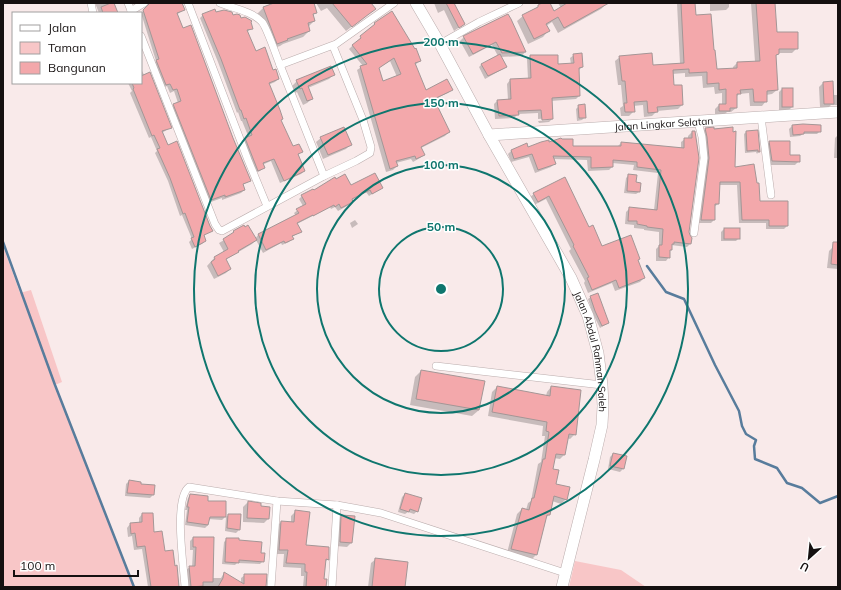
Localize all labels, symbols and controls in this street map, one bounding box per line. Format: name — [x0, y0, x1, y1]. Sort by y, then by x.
legend — [12, 12, 142, 84]
text: Jalan — [48, 20, 76, 35]
text: 200 m — [423, 34, 459, 49]
text: Taman — [48, 40, 86, 55]
text: Bangunan — [48, 60, 106, 75]
text: 150 m — [423, 95, 459, 110]
street label: Jalan Lingkar Selatan — [614, 114, 714, 134]
text: 100 m — [423, 157, 459, 172]
text: 50 m — [427, 219, 455, 234]
centre of rings — [434, 282, 448, 296]
street label: Jalan Abdul Rahman Saleh — [571, 289, 609, 413]
north arrow — [789, 538, 829, 578]
scale bar — [14, 552, 138, 578]
text: 100 m — [20, 558, 55, 573]
text: U — [798, 559, 811, 575]

